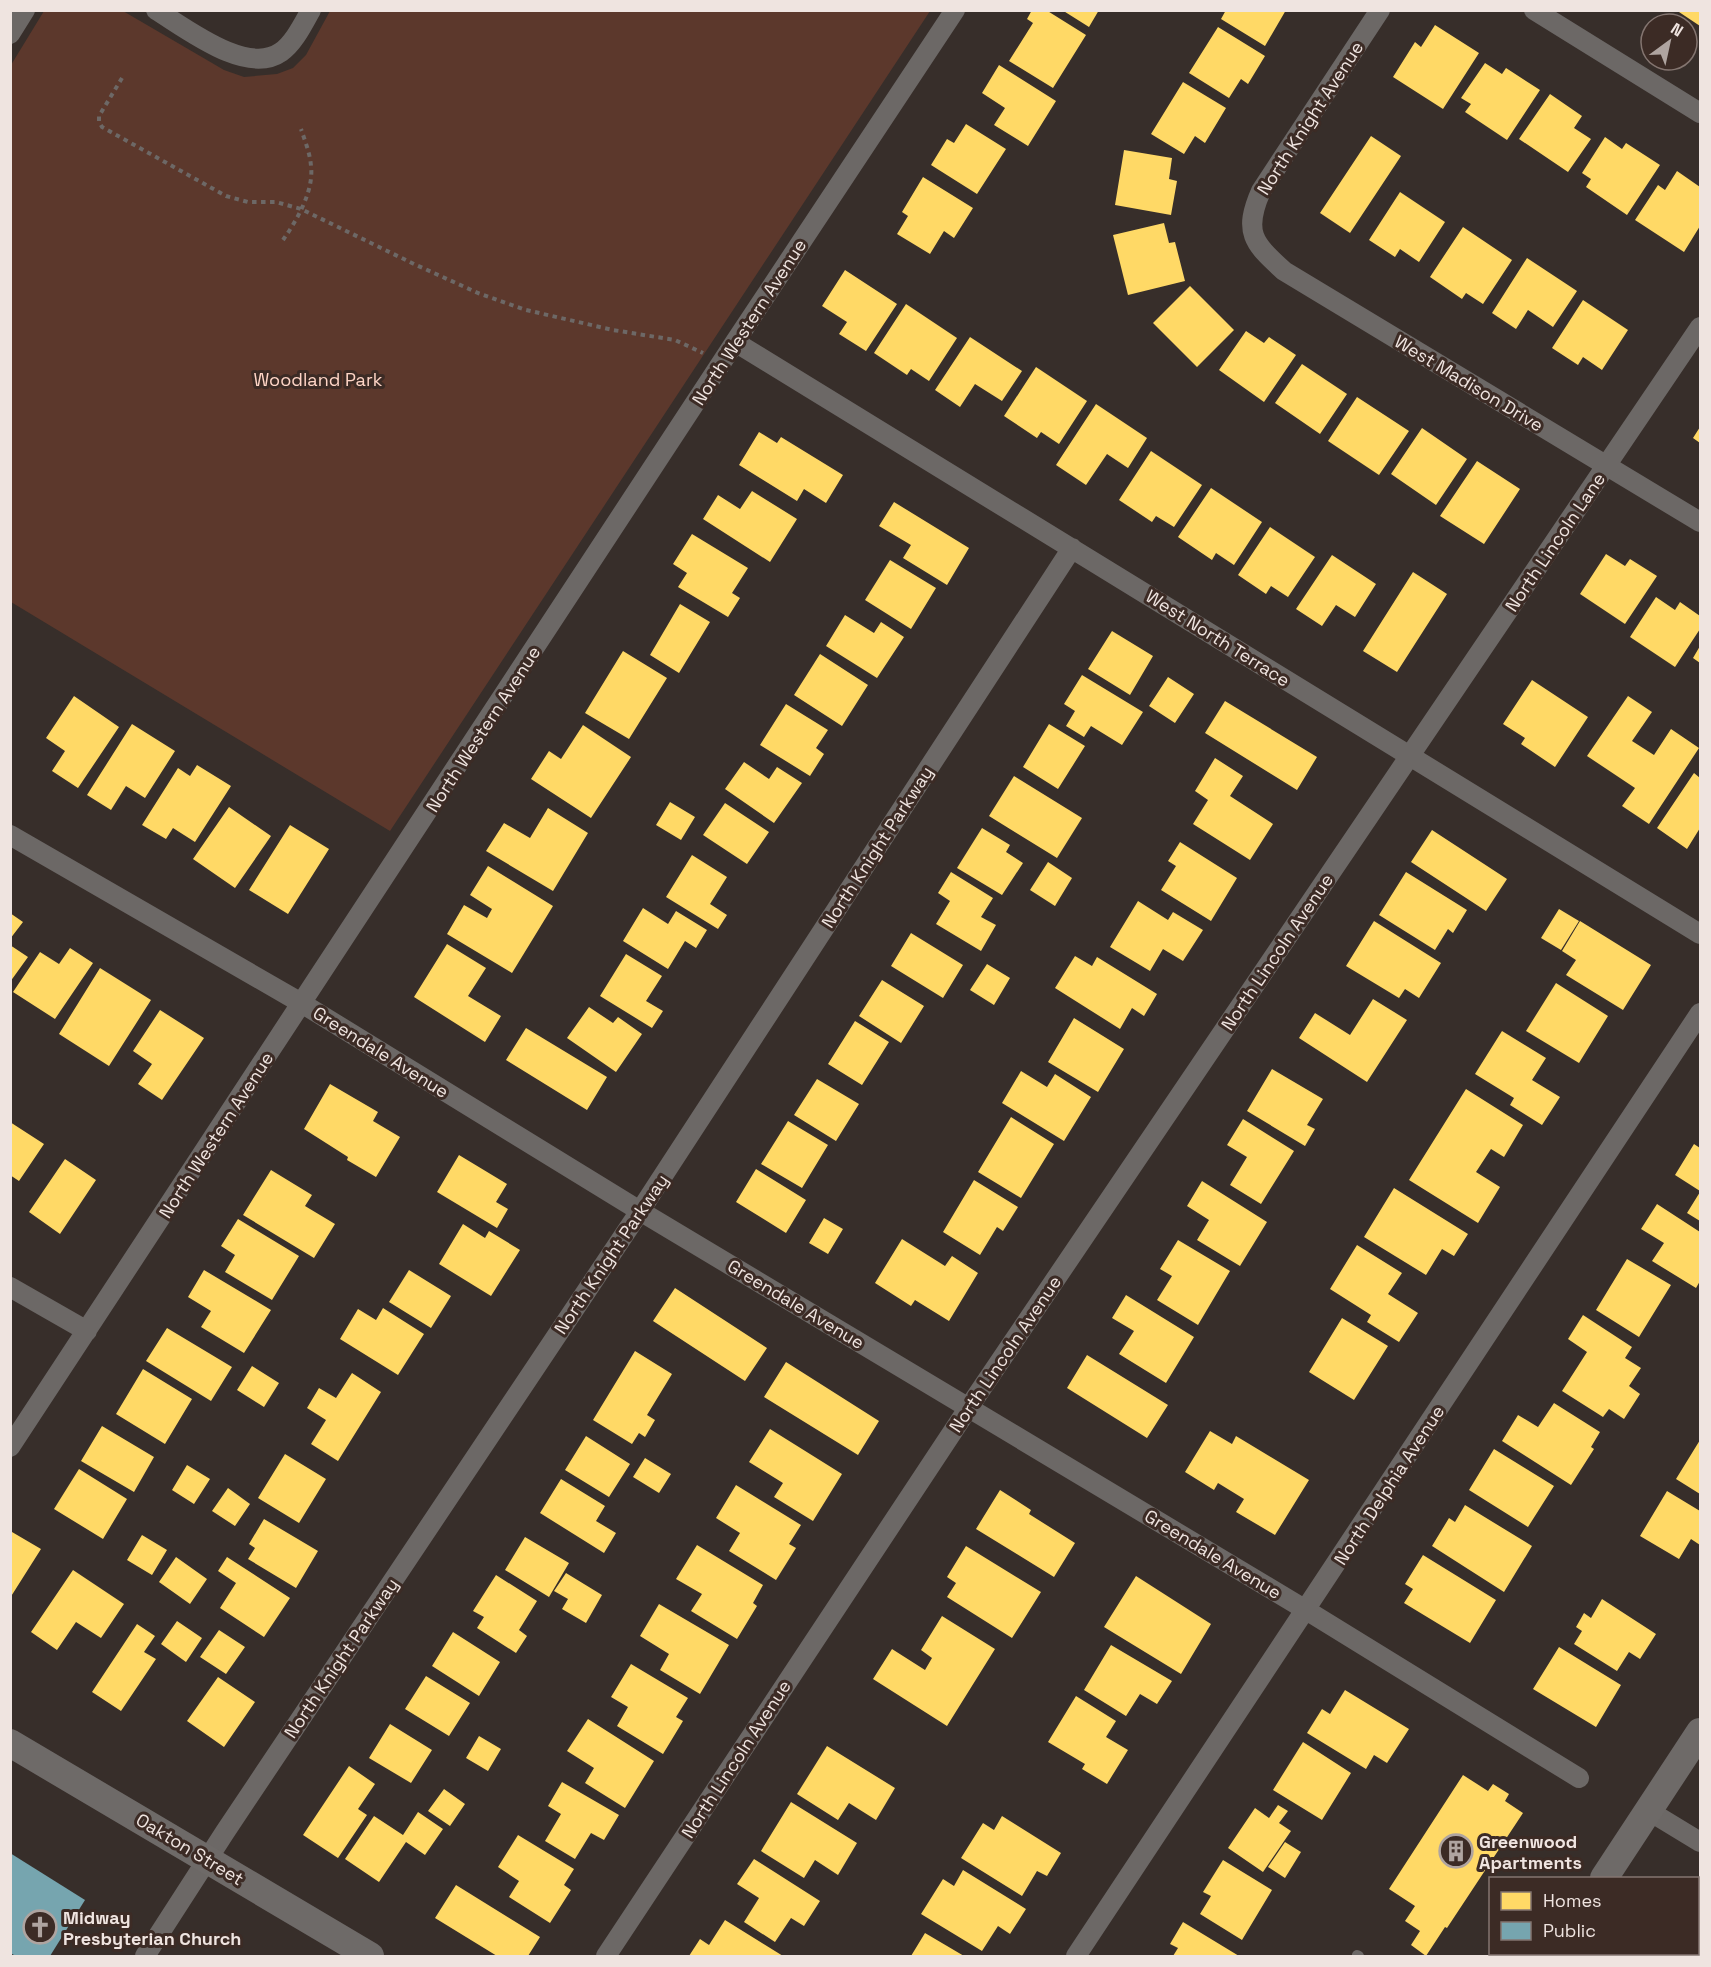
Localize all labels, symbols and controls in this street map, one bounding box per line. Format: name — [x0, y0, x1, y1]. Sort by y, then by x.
north arrow — [1639, 12, 1699, 72]
text: N — [1667, 18, 1687, 42]
street label: North Knight Avenue — [1252, 37, 1368, 199]
street label: North Western Avenue — [687, 235, 811, 409]
street label: West Madison Drive — [1390, 330, 1548, 436]
park label: Woodland Park — [254, 368, 383, 391]
street label: North Lincoln Lane — [1500, 468, 1610, 616]
street label: West North Terrace — [1142, 584, 1294, 692]
street label: North Western Avenue — [421, 642, 545, 816]
street label: North Knight Parkway — [816, 762, 938, 932]
street label: North Lincoln Avenue — [1216, 869, 1338, 1035]
street label: Greendale Avenue — [309, 1001, 453, 1103]
street label: North Western Avenue — [154, 1048, 278, 1222]
street label: North Knight Parkway — [549, 1170, 673, 1338]
street label: Greendale Avenue — [723, 1254, 869, 1354]
street label: North Lincoln Avenue — [944, 1271, 1066, 1437]
street label: North Delphia Avenue — [1329, 1401, 1449, 1569]
street label: Greendale Avenue — [1140, 1504, 1286, 1604]
street label: North Knight Parkway — [279, 1574, 403, 1742]
street label: North Lincoln Avenue — [676, 1675, 796, 1843]
street label: Oakton Street — [132, 1808, 248, 1890]
place label: Greenwood Apartments — [1479, 1830, 1582, 1874]
building icon: Greenwood Apartments — [1438, 1833, 1474, 1869]
legend — [1489, 1877, 1699, 1955]
text: Homes — [1543, 1889, 1602, 1912]
place label: Midway Presbyterian Church — [63, 1906, 241, 1950]
church icon: Midway Presbyterian Church — [22, 1909, 58, 1945]
text: Public — [1543, 1919, 1596, 1942]

